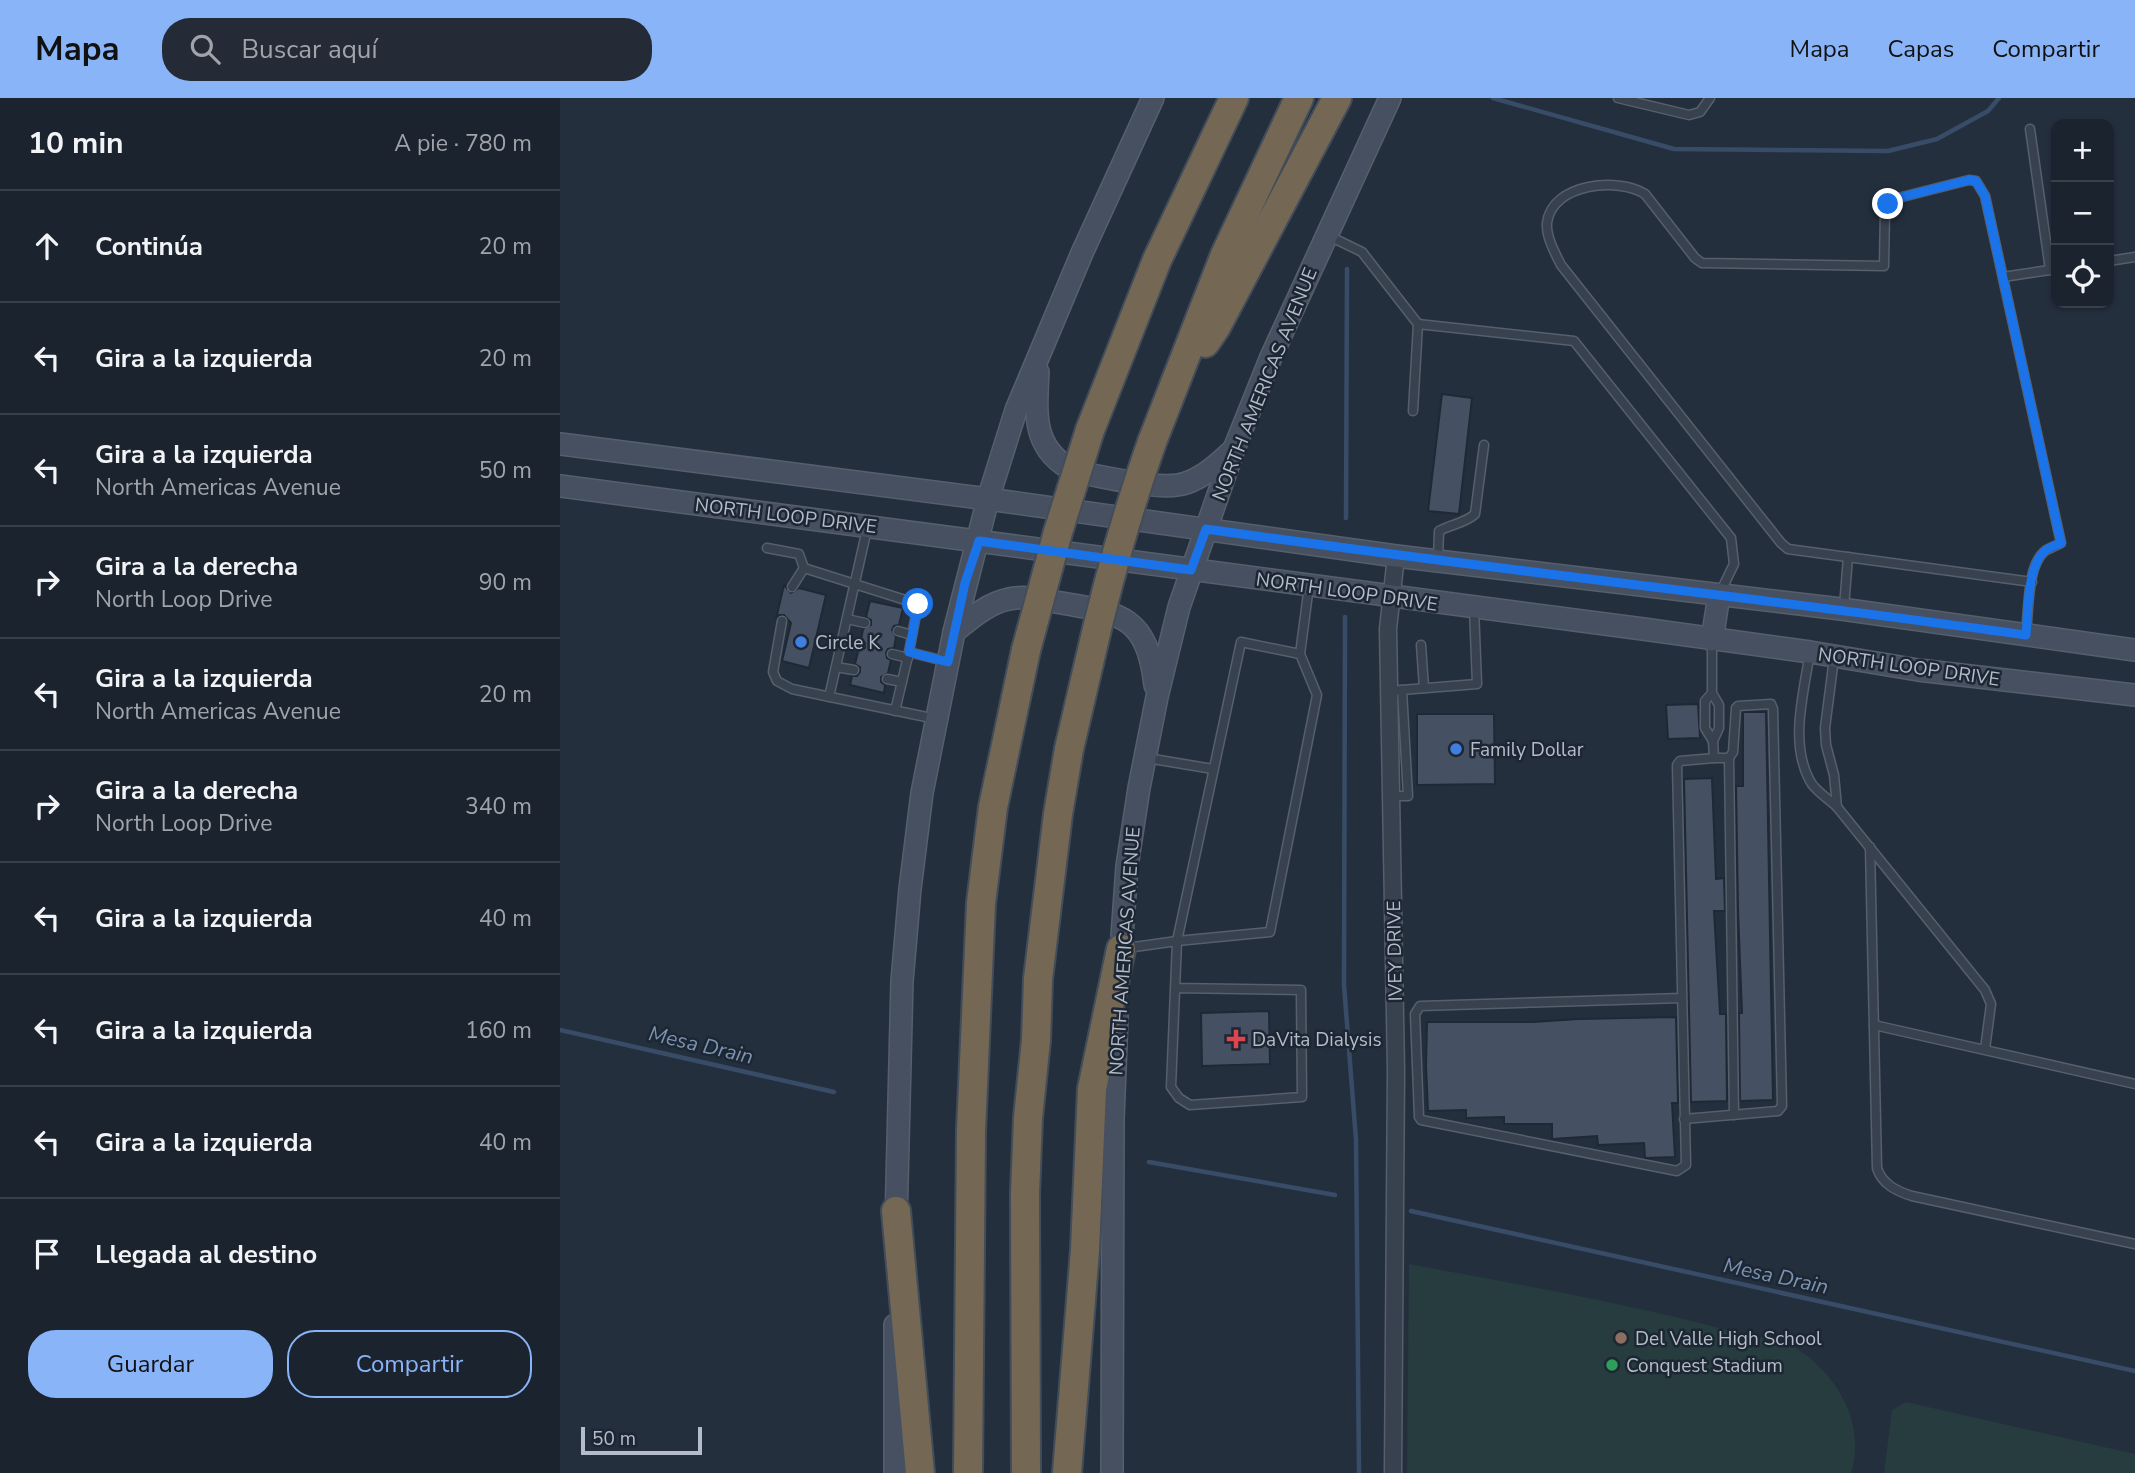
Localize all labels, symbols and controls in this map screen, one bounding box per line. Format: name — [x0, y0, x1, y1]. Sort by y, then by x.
search box — [162, 18, 652, 81]
text: Mapa — [35, 27, 120, 72]
icon: search — [186, 30, 224, 68]
text: Buscar aquí — [242, 32, 377, 67]
text: Mapa — [1790, 33, 1850, 65]
text: Capas — [1888, 33, 1954, 65]
text: Compartir — [1992, 33, 2100, 65]
map controls — [2051, 119, 2114, 308]
button: + — [2051, 119, 2114, 182]
text: 10 min — [28, 123, 124, 164]
text: A pie · 780 m — [394, 128, 532, 159]
button: − — [2051, 182, 2114, 245]
route end — [1872, 188, 1903, 219]
icon: ahead — [28, 227, 66, 265]
text: Continúa — [95, 229, 203, 264]
text: 20 m — [479, 231, 532, 262]
button: locate — [2051, 245, 2114, 308]
street label: NORTH AMERICAS AVENUE — [1206, 264, 1324, 505]
icon: left — [28, 339, 66, 377]
text: Gira a la izquierda — [95, 341, 313, 376]
text: 20 m — [479, 343, 532, 374]
text: Gira a la izquierda — [95, 437, 313, 472]
icon: left — [28, 451, 66, 489]
text: 50 m — [479, 455, 532, 486]
text: North Americas Avenue — [95, 472, 341, 503]
street label: NORTH LOOP DRIVE — [693, 492, 878, 540]
text: Gira a la derecha — [95, 549, 298, 584]
icon: right — [28, 563, 66, 601]
street label: NORTH LOOP DRIVE — [1254, 566, 1439, 618]
text: 90 m — [479, 567, 532, 598]
text: North Loop Drive — [95, 584, 273, 615]
route start — [902, 588, 933, 619]
place label: Circle K — [815, 630, 881, 656]
marker: Circle K — [793, 634, 809, 650]
street label: NORTH LOOP DRIVE — [1816, 641, 2001, 693]
text: Gira a la izquierda — [95, 661, 313, 696]
icon: left — [28, 675, 66, 713]
text: 20 m — [479, 679, 532, 710]
text: North Americas Avenue — [95, 696, 341, 727]
place label: Family Dollar — [1470, 737, 1584, 763]
marker: Family Dollar — [1448, 741, 1464, 757]
text: Gira a la derecha — [95, 773, 298, 808]
icon: right — [28, 787, 66, 825]
text: 340 m — [465, 791, 532, 822]
text: North Loop Drive — [95, 808, 273, 839]
street label: NORTH AMERICAS AVENUE — [1103, 826, 1147, 1076]
icon: left — [28, 899, 66, 937]
street label: IVEY DRIVE — [1381, 900, 1409, 1002]
text: Gira a la izquierda — [95, 901, 313, 936]
text: 40 m — [479, 903, 532, 934]
icon: left — [28, 1011, 66, 1049]
text: Gira a la izquierda — [95, 1013, 313, 1048]
text: 160 m — [465, 1015, 532, 1046]
water label: Mesa Drain — [646, 1019, 756, 1071]
place label: DaVita Dialysis — [1252, 1027, 1382, 1053]
marker: DaVita Dialysis — [1226, 1029, 1246, 1049]
icon: left — [28, 1123, 66, 1161]
text: Gira a la izquierda — [95, 1125, 313, 1160]
text: 40 m — [479, 1127, 532, 1158]
icon: arrive — [28, 1235, 66, 1273]
text: Llegada al destino — [95, 1237, 317, 1272]
water label: Mesa Drain — [1721, 1251, 1831, 1301]
place label: Del Valle High School — [1635, 1326, 1822, 1352]
button: Guardar — [28, 1330, 273, 1398]
button: Compartir — [287, 1330, 532, 1398]
marker: Del Valle High School — [1613, 1330, 1629, 1346]
place label: Conquest Stadium — [1626, 1353, 1783, 1379]
marker: Conquest Stadium — [1604, 1357, 1620, 1373]
scale bar — [581, 1424, 702, 1456]
text: 50 m — [592, 1426, 636, 1452]

